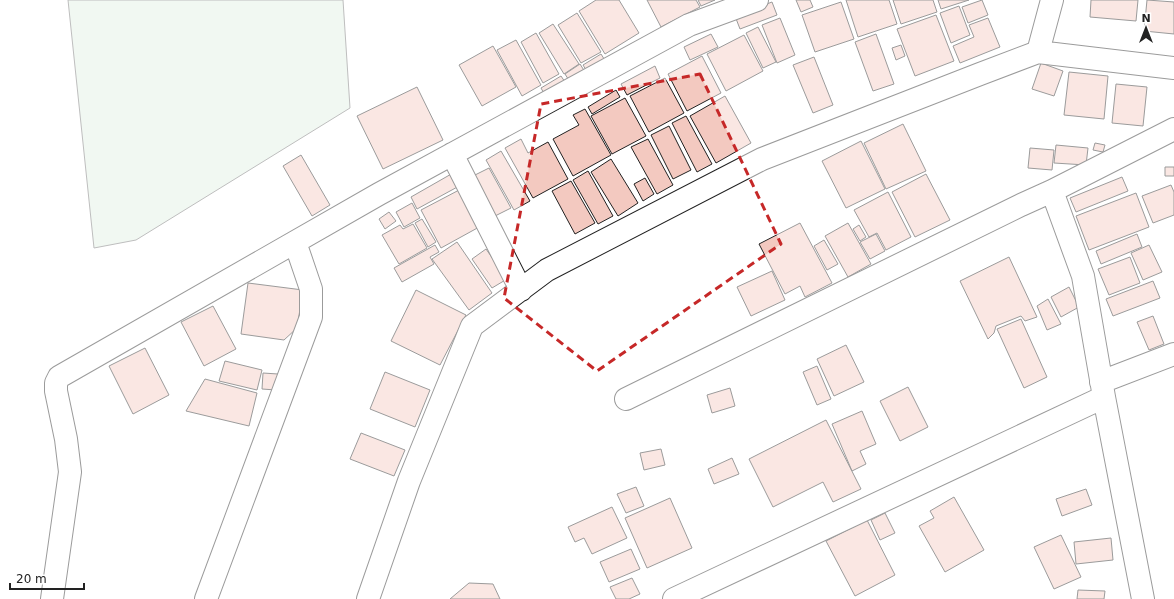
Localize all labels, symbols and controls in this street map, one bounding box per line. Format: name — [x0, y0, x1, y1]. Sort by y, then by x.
north arrow — [1126, 8, 1166, 48]
text: N — [1141, 12, 1151, 25]
scale bar — [10, 565, 84, 591]
text: 20 m — [16, 572, 47, 586]

